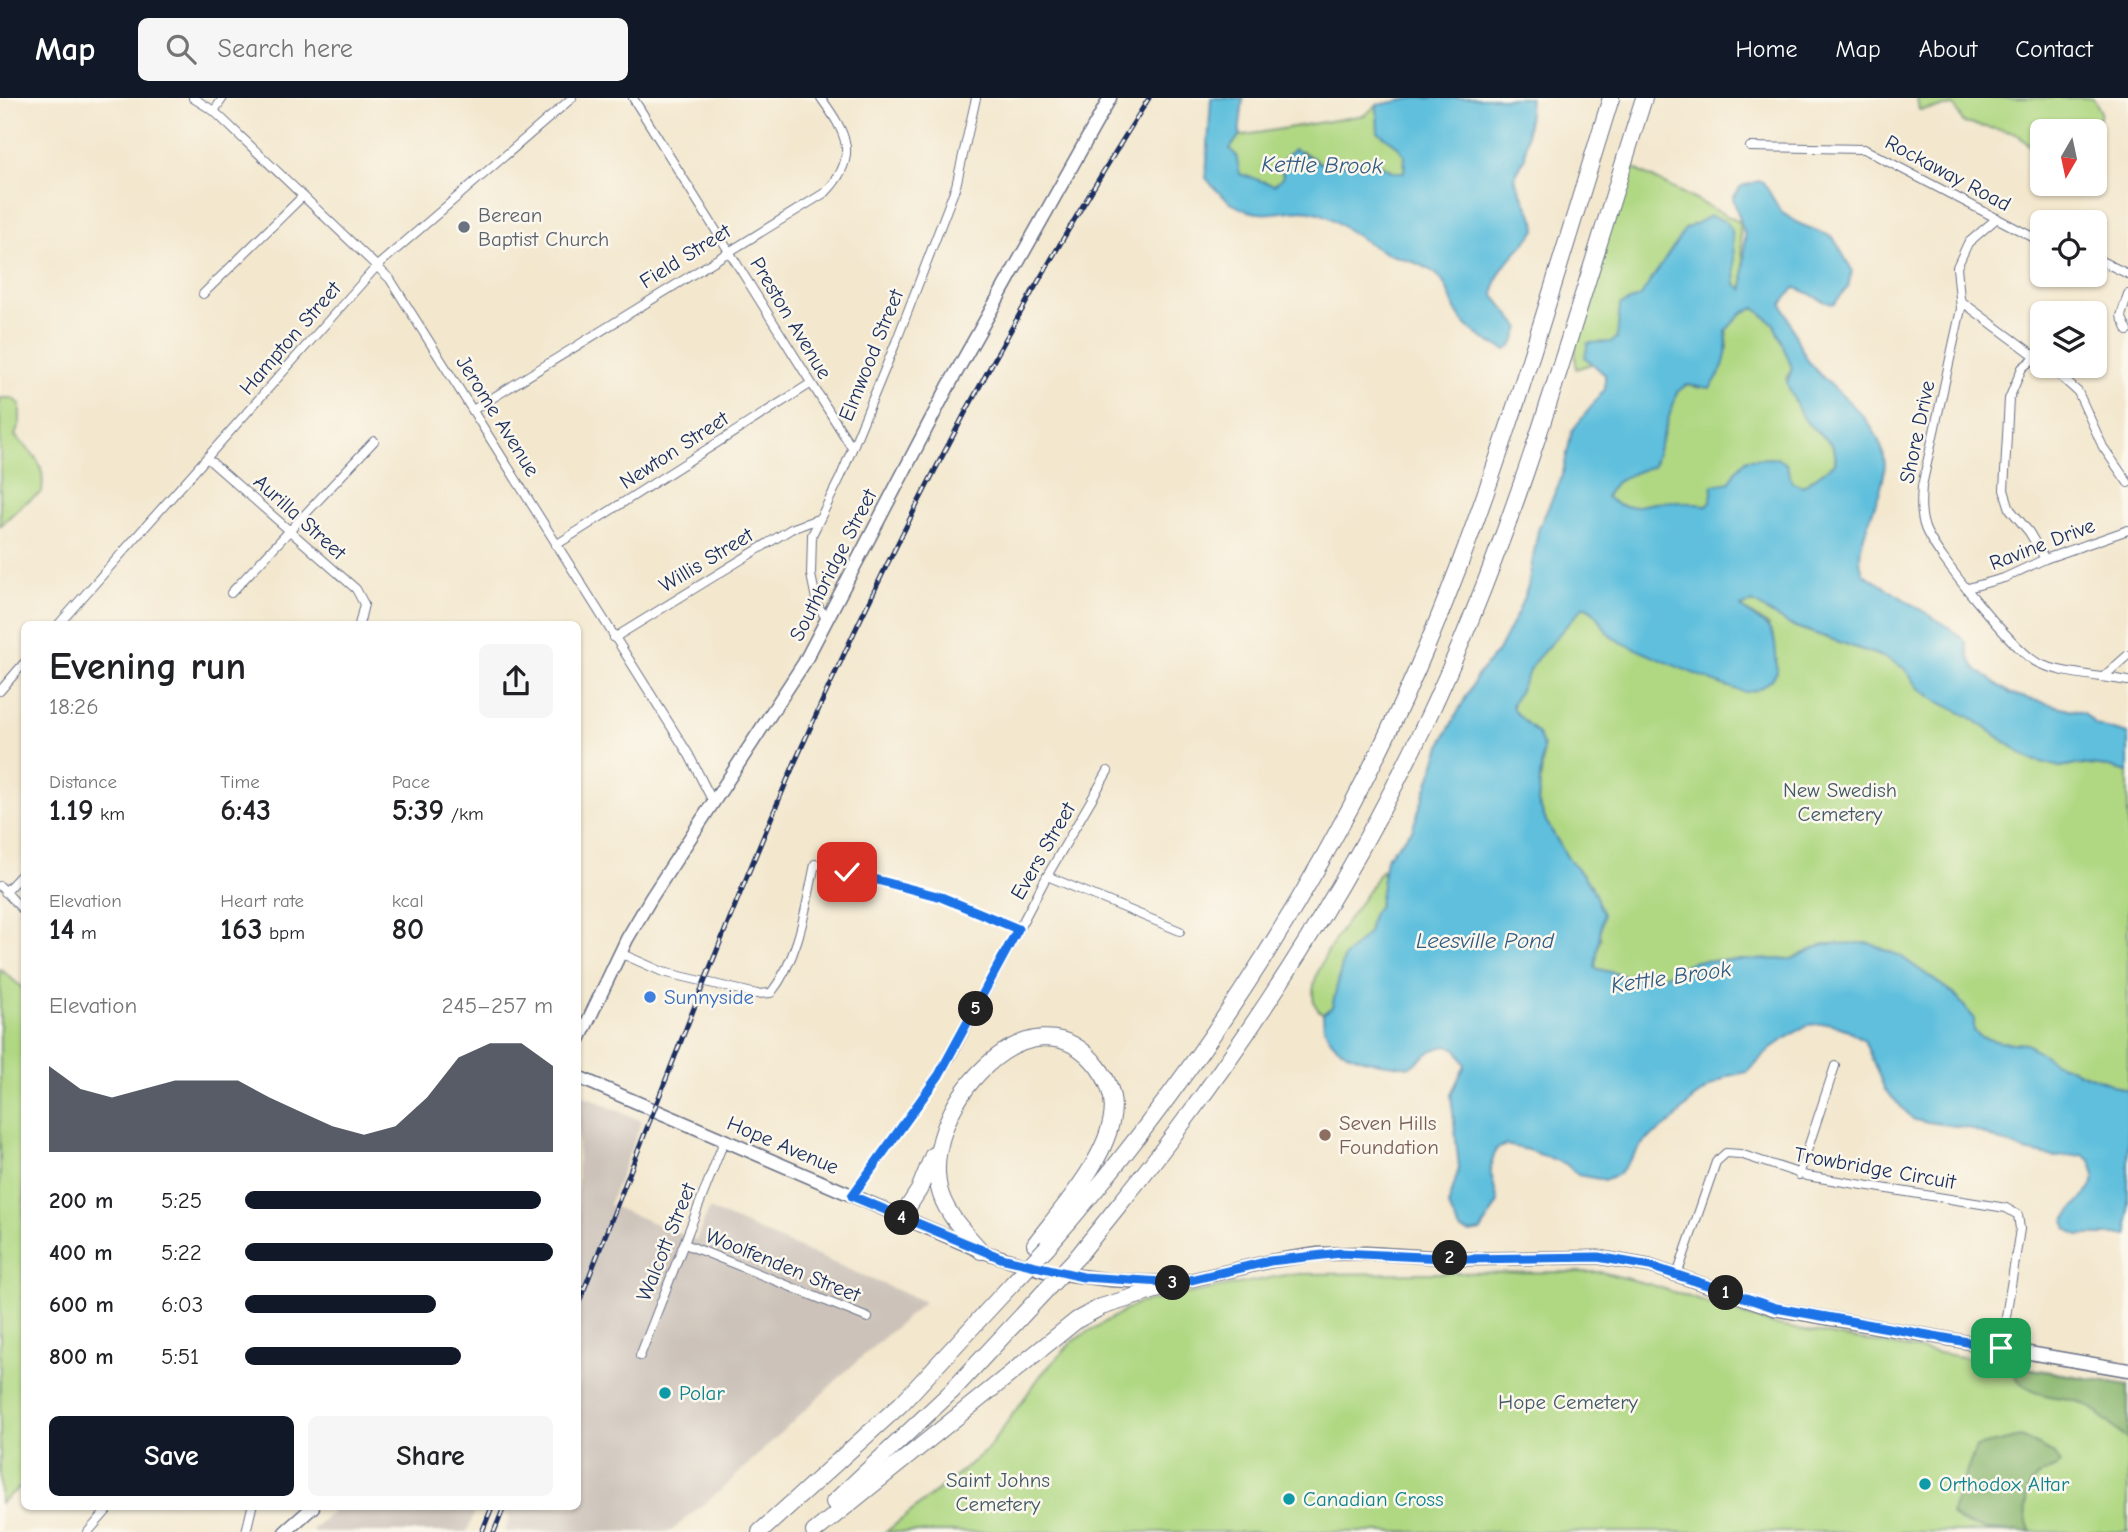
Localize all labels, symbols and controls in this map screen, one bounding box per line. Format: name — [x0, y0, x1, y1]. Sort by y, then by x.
search box — [138, 18, 628, 81]
text: Map — [35, 30, 96, 68]
icon: search — [162, 30, 200, 68]
text: Search here — [218, 34, 353, 64]
text: Home — [1736, 35, 1797, 63]
text: Map — [1835, 35, 1881, 63]
text: About — [1919, 35, 1977, 63]
text: Contact — [2015, 35, 2093, 63]
north arrow — [2030, 119, 2107, 196]
map controls — [2030, 119, 2107, 378]
street label: Rockaway Road — [1881, 130, 2015, 216]
water label: Kettle Brook — [1261, 150, 1384, 180]
place label: Berean Baptist Church — [478, 203, 609, 251]
button: locate — [2030, 210, 2107, 287]
street label: Field Street — [635, 218, 736, 293]
marker: Berean Baptist Church — [456, 219, 472, 235]
street label: Preston Avenue — [745, 253, 837, 383]
street label: Hampton Street — [234, 276, 346, 399]
street label: Elmwood Street — [834, 285, 909, 424]
button: layers — [2030, 301, 2107, 378]
street label: Jerome Avenue — [451, 351, 545, 481]
street label: Shore Drive — [1894, 378, 1940, 486]
street label: Newton Street — [615, 405, 734, 494]
street label: Aurilla Street — [249, 469, 352, 565]
street label: Southbridge Street — [784, 484, 882, 645]
street label: Ravine Drive — [1986, 513, 2098, 575]
street label: Willis Street — [655, 522, 758, 597]
button: share — [479, 644, 553, 718]
text: Evening run — [49, 645, 246, 689]
text: 18:26 — [49, 693, 99, 720]
text: Distance — [49, 771, 117, 793]
text: Time — [220, 771, 260, 793]
text: Pace — [392, 771, 430, 793]
park label: New Swedish Cemetery — [1783, 778, 1897, 826]
text: 1.19 — [49, 793, 94, 828]
text: 6:43 — [220, 793, 271, 828]
text: 5:39 — [392, 793, 444, 828]
street label: Evers Street — [1006, 797, 1081, 904]
text: km — [94, 803, 125, 825]
text: /km — [444, 803, 484, 825]
pin — [817, 842, 877, 902]
icon: check — [828, 853, 866, 891]
text: Elevation — [49, 890, 122, 912]
text: Heart rate — [220, 890, 304, 912]
text: kcal — [392, 890, 424, 912]
text: 14 — [49, 912, 75, 947]
text: 163 — [220, 912, 263, 947]
text: 80 — [392, 912, 424, 947]
text: m — [75, 922, 97, 944]
text: bpm — [263, 922, 305, 944]
water label: Leesville Pond — [1416, 927, 1555, 954]
water label: Kettle Brook — [1609, 955, 1734, 999]
place label: Sunnyside — [664, 985, 754, 1009]
marker: Sunnyside — [642, 989, 658, 1005]
text: Elevation — [49, 992, 137, 1019]
text: 245–257 m — [442, 992, 553, 1019]
pin: 5 — [958, 992, 993, 1026]
text: 5 — [970, 997, 981, 1019]
street label: Hope Avenue — [724, 1111, 842, 1179]
place label: Seven Hills Foundation — [1339, 1111, 1439, 1159]
marker: Seven Hills Foundation — [1317, 1127, 1333, 1143]
street label: Trowbridge Circuit — [1792, 1142, 1959, 1194]
street label: Walcott Street — [631, 1179, 701, 1304]
text: 200 m — [49, 1187, 113, 1214]
text: 5:25 — [161, 1187, 202, 1214]
pin: 4 — [884, 1200, 920, 1236]
text: 4 — [897, 1206, 906, 1228]
street label: Woolfenden Street — [702, 1223, 865, 1307]
text: 400 m — [49, 1239, 113, 1266]
text: 5:22 — [161, 1239, 202, 1266]
pin: 2 — [1432, 1240, 1468, 1276]
text: 2 — [1445, 1246, 1454, 1268]
pin: 3 — [1156, 1266, 1190, 1300]
text: 3 — [1168, 1271, 1177, 1293]
pin: 1 — [1708, 1276, 1744, 1310]
text: 1 — [1722, 1281, 1729, 1303]
text: 600 m — [49, 1291, 114, 1318]
text: 6:03 — [161, 1291, 203, 1318]
pin — [1971, 1318, 2031, 1378]
icon: arrive — [1982, 1329, 2020, 1367]
text: 800 m — [49, 1343, 114, 1370]
text: 5:51 — [161, 1343, 199, 1370]
place label: Polar — [679, 1381, 725, 1405]
marker: Polar — [657, 1385, 673, 1401]
park label: Hope Cemetery — [1498, 1390, 1639, 1414]
button: Save — [49, 1416, 294, 1496]
button: Share — [308, 1416, 553, 1496]
park label: Saint Johns Cemetery — [946, 1468, 1050, 1516]
place label: Orthodox Altar — [1939, 1472, 2070, 1496]
marker: Orthodox Altar — [1917, 1476, 1933, 1492]
place label: Canadian Cross — [1303, 1487, 1444, 1511]
marker: Canadian Cross — [1281, 1491, 1297, 1507]

